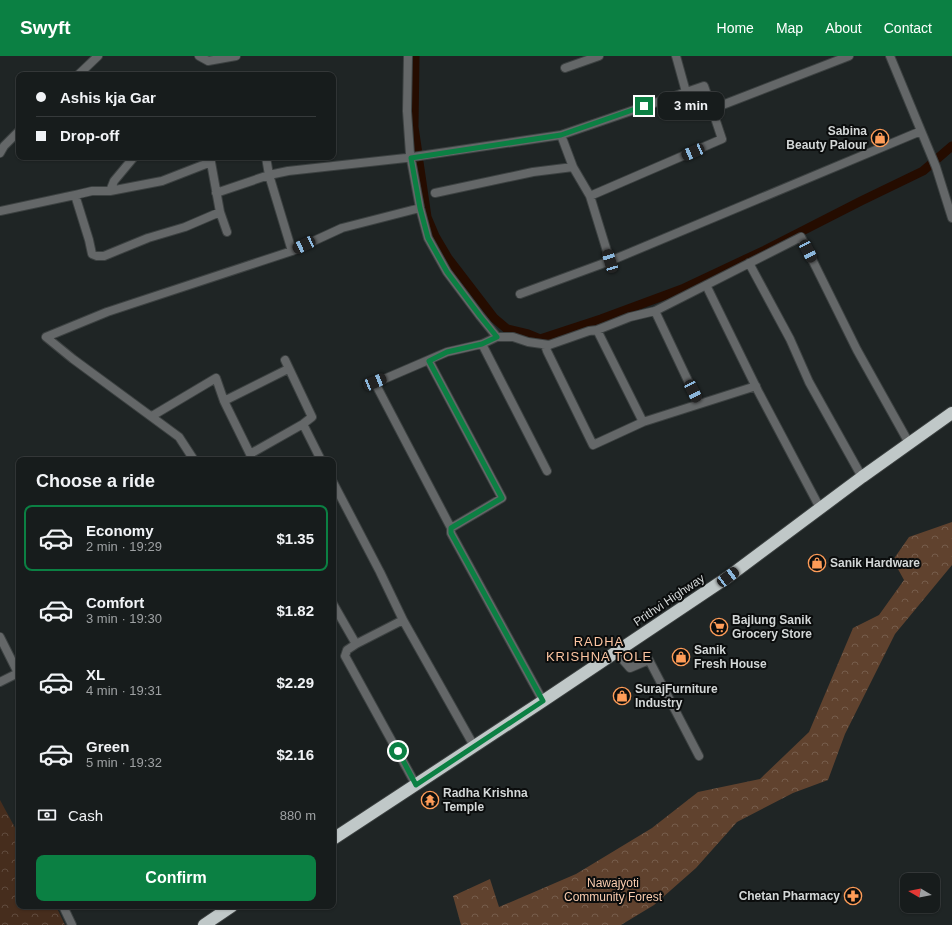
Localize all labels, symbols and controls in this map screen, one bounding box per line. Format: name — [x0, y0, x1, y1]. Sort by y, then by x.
text: Swyft — [20, 17, 71, 38]
text: Home — [717, 20, 754, 36]
text: Map — [776, 20, 803, 36]
text: About — [825, 20, 862, 36]
text: Contact — [884, 20, 932, 36]
text: Ashis kja Gar — [60, 89, 156, 106]
callout: 3 min — [658, 92, 724, 120]
route end — [635, 97, 653, 115]
text: 3 min — [674, 98, 708, 113]
place label: Sabina Beauty Palour — [786, 124, 867, 152]
text: Drop-off — [60, 127, 119, 144]
shop icon: Sabina Beauty Palour — [870, 128, 890, 148]
car — [680, 142, 706, 162]
car — [291, 234, 317, 256]
car — [797, 238, 819, 264]
car — [601, 248, 619, 274]
car — [362, 372, 388, 392]
car — [682, 378, 704, 404]
text: Choose a ride — [36, 471, 155, 491]
icon: car — [38, 520, 74, 556]
text: Economy — [86, 522, 154, 539]
text: $1.35 — [276, 530, 314, 547]
text: 2 min · 19:29 — [86, 539, 162, 554]
shop icon: Sanik Hardware — [807, 553, 827, 573]
place label: Sanik Hardware — [830, 556, 920, 570]
car — [715, 565, 741, 589]
street label: Prithvi Highway — [631, 571, 707, 629]
icon: car — [38, 592, 74, 628]
text: Comfort — [86, 594, 144, 611]
text: $1.82 — [276, 602, 314, 619]
text: 3 min · 19:30 — [86, 611, 162, 626]
place label: Bajlung Sanik Grocery Store — [732, 613, 812, 641]
supermarket icon: Bajlung Sanik Grocery Store — [709, 617, 729, 637]
district label: RADHA KRISHNA TOLE — [546, 634, 652, 664]
place label: Sanik Fresh House — [694, 643, 767, 671]
shop icon: Sanik Fresh House — [671, 647, 691, 667]
icon: car — [38, 664, 74, 700]
text: XL — [86, 666, 105, 683]
text: $2.29 — [276, 674, 314, 691]
place label: SurajFurniture Industry — [635, 682, 718, 710]
text: 4 min · 19:31 — [86, 683, 162, 698]
shop icon: SurajFurniture Industry — [612, 686, 632, 706]
icon: car — [38, 736, 74, 772]
text: Green — [86, 738, 129, 755]
route start — [389, 742, 407, 760]
text: $2.16 — [276, 746, 314, 763]
text: 5 min · 19:32 — [86, 755, 162, 770]
place label: Radha Krishna Temple — [443, 786, 528, 814]
temple icon: Radha Krishna Temple — [420, 790, 440, 810]
icon: cash — [36, 804, 58, 826]
text: Cash — [68, 807, 103, 824]
text: 880 m — [280, 808, 316, 823]
button: Confirm — [36, 855, 316, 901]
north arrow — [900, 873, 940, 913]
map controls — [900, 873, 940, 913]
park label: Nawajyoti Community Forest — [564, 876, 663, 904]
pharmacy icon: Chetan Pharmacy — [843, 886, 863, 906]
place label: Chetan Pharmacy — [739, 889, 840, 903]

